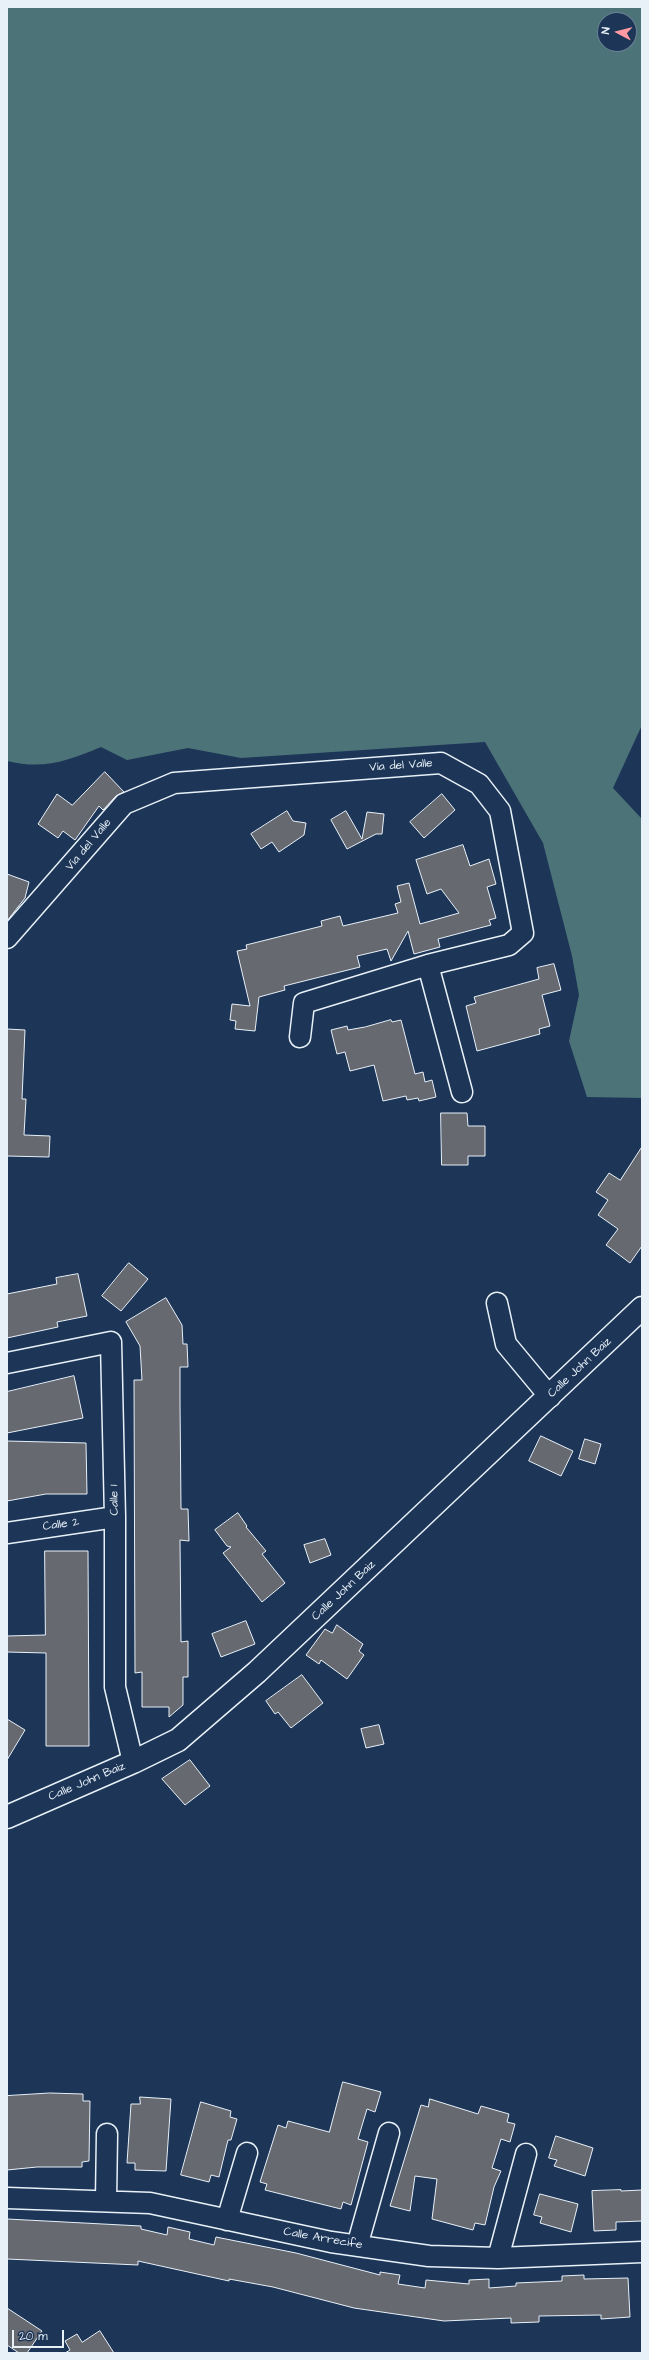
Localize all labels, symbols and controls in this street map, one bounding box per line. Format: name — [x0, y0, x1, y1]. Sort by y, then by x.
north arrow — [597, 12, 637, 52]
text: N — [598, 26, 613, 35]
street label: Vía del Valle — [369, 757, 433, 775]
street label: Vía del Valle — [63, 816, 115, 874]
street label: Calle John Baiz — [545, 1335, 615, 1401]
street label: Calle 1 — [108, 1484, 122, 1516]
street label: Calle 2 — [42, 1515, 80, 1535]
street label: Calle John Baiz — [309, 1558, 379, 1624]
street label: Calle John Baiz — [46, 1759, 128, 1805]
street label: Calle Arrecife — [282, 2225, 364, 2253]
scale bar — [14, 2322, 66, 2348]
text: 20 m — [19, 2328, 48, 2345]

